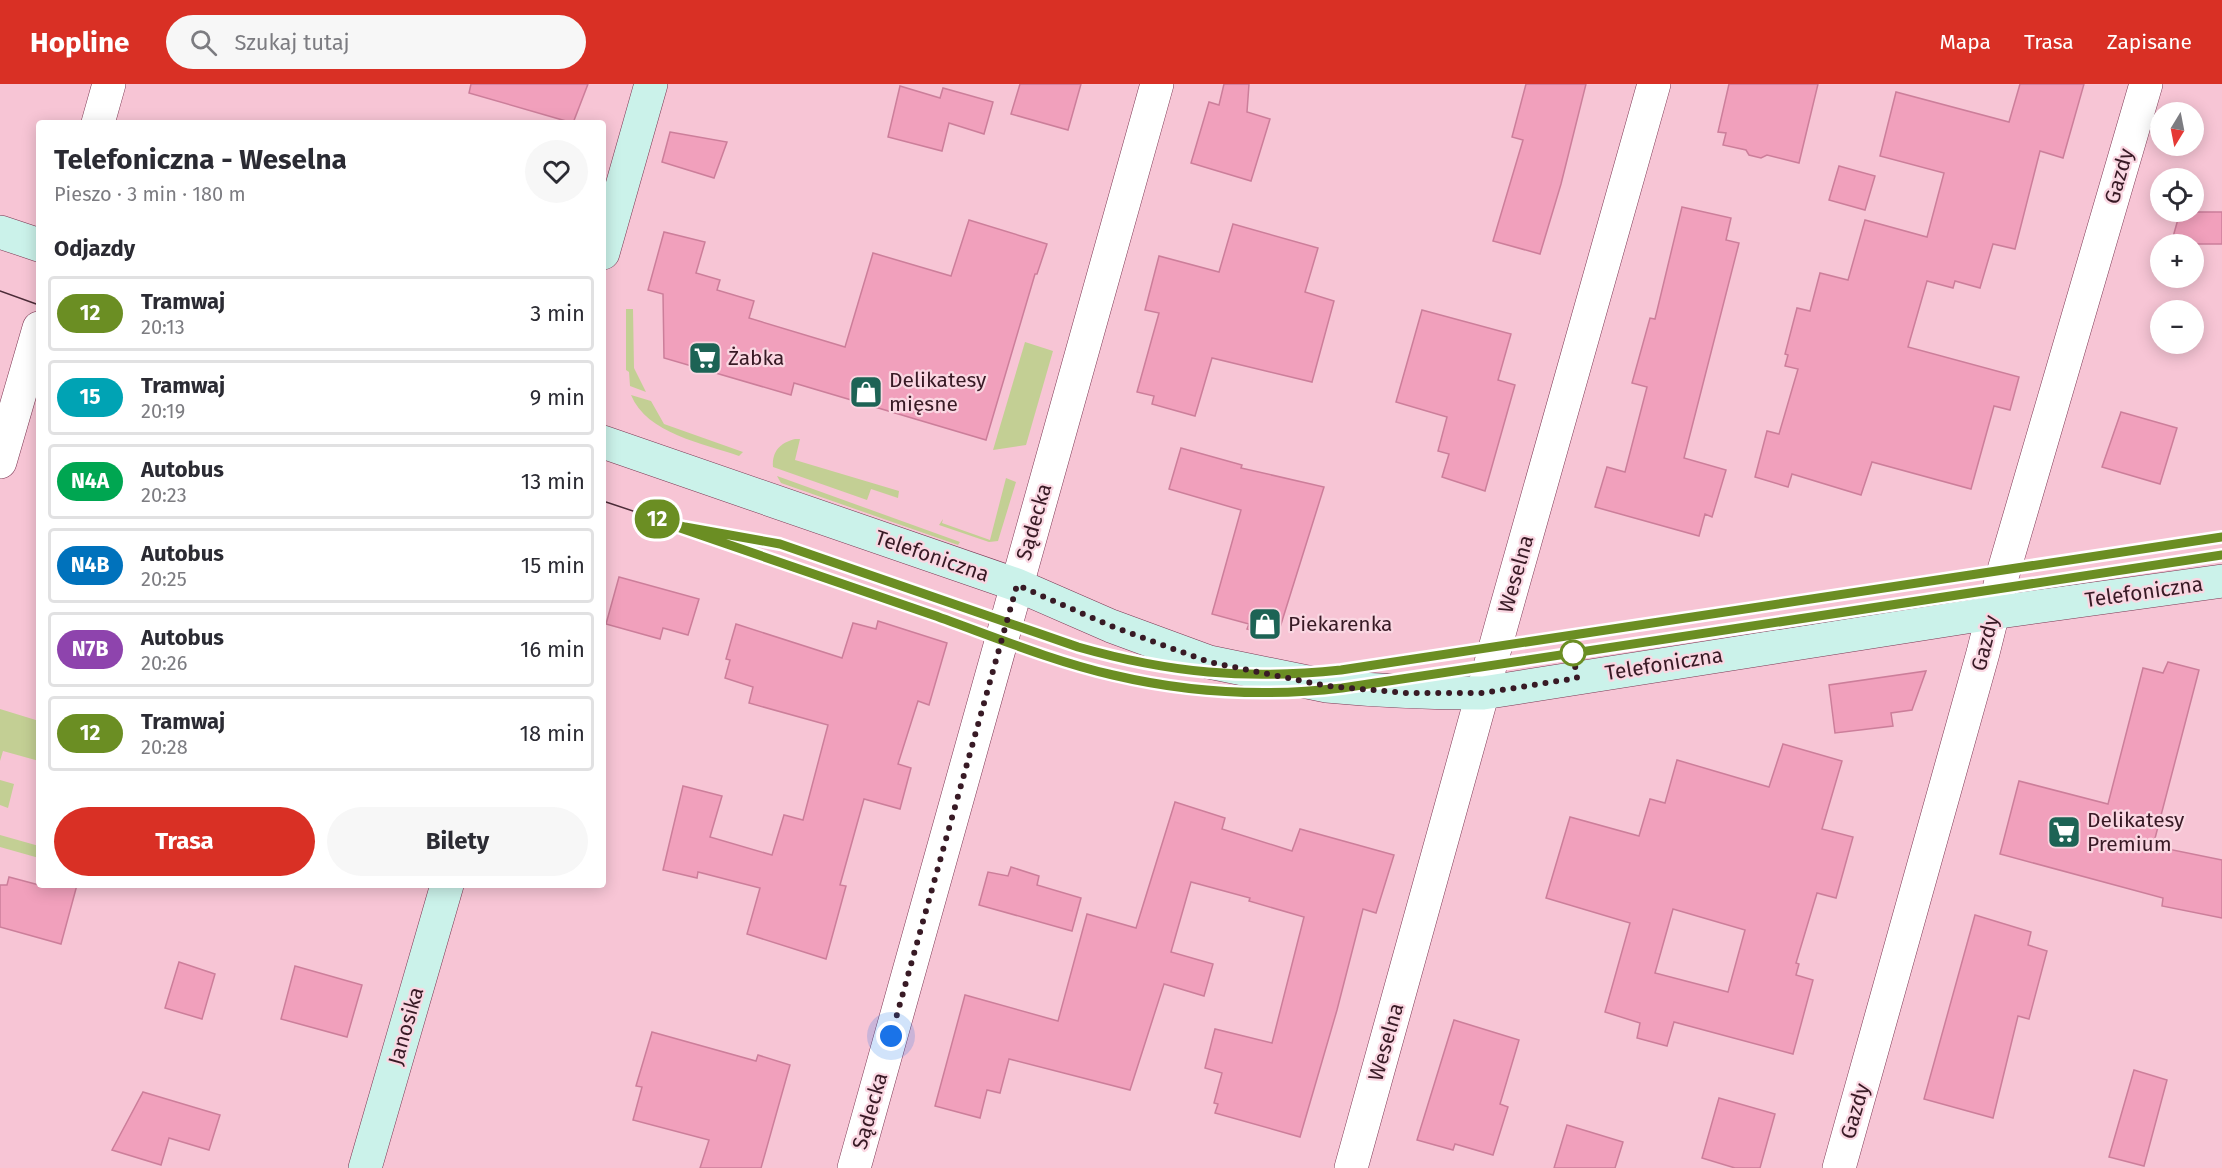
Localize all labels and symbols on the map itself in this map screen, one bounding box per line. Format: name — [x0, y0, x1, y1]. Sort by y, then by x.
north arrow — [2150, 102, 2204, 156]
street label: Gazdy — [2099, 145, 2139, 207]
supermarket icon: Żabka — [687, 340, 723, 376]
place label: Żabka — [728, 345, 784, 371]
place label: Delikatesy mięsne — [889, 367, 987, 417]
shop icon: Delikatesy mięsne — [848, 374, 884, 410]
street label: Sądecka — [1011, 481, 1057, 563]
line badge: 12 — [630, 500, 684, 538]
street label: Telefoniczna — [872, 524, 992, 588]
street label: Weselna — [1493, 532, 1539, 616]
street label: Telefoniczna — [2083, 571, 2205, 613]
shop icon: Piekarenka — [1247, 606, 1283, 642]
place label: Piekarenka — [1288, 611, 1393, 637]
street label: Gazdy — [1966, 612, 2005, 674]
unlabelled marker — [1560, 640, 1586, 666]
street label: Telefoniczna — [1603, 642, 1725, 686]
place label: Delikatesy Premium — [2087, 807, 2185, 857]
supermarket icon: Delikatesy Premium — [2046, 814, 2082, 850]
street label: Janosika — [382, 984, 430, 1068]
street label: Weselna — [1363, 1000, 1409, 1084]
your location — [876, 1021, 906, 1051]
street label: Sądecka — [847, 1070, 893, 1152]
street label: Gazdy — [1835, 1080, 1875, 1142]

